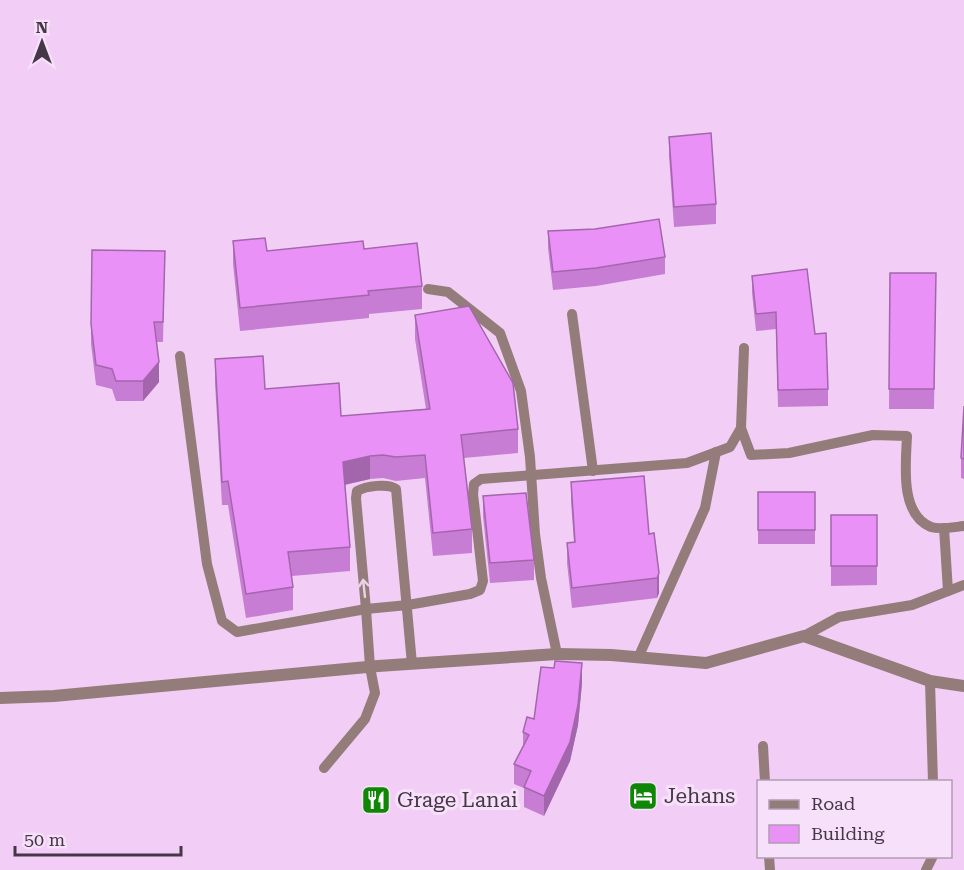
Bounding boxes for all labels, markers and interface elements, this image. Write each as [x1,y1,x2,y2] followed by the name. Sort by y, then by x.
[12,12,72,72] north arrow
[36,18,48,37] text: N
[358,578,369,598] one-way arrow
[627,780,659,812] hotel icon: Jehans
[757,780,952,858] legend
[360,784,392,816] restaurant icon: Grage Lanai
[664,784,735,808] place label: Jehans
[397,788,518,812] place label: Grage Lanai
[811,793,856,814] text: Road
[15,819,182,857] scale bar
[811,823,885,844] text: Building
[24,829,65,850] text: 50 m

